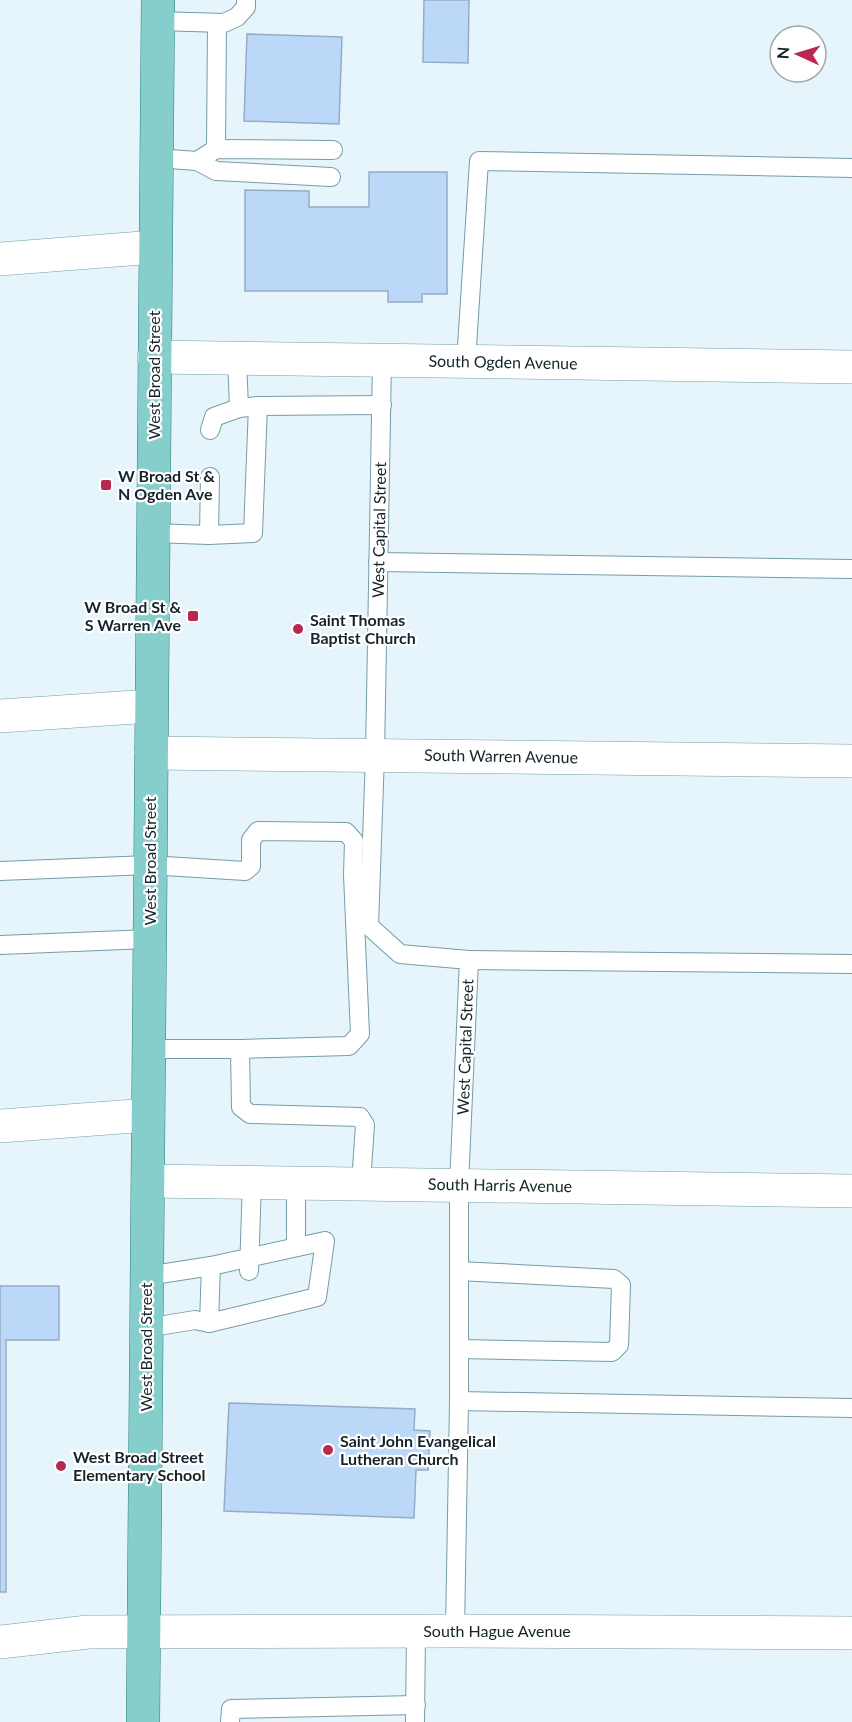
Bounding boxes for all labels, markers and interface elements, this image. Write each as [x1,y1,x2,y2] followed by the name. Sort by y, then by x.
[768,24,828,84] north arrow
[773,46,792,60] text: N
[144,310,163,439] street label: West Broad Street
[428,351,578,372] street label: South Ogden Avenue
[368,462,389,598] street label: West Capital Street
[118,466,215,503] place label: W Broad St & N Ogden Ave
[99,478,113,492] marker: W Broad St & N Ogden Ave
[84,597,181,634] place label: W Broad St & S Warren Ave
[186,609,200,623] marker: W Broad St & S Warren Ave
[310,610,416,647] place label: Saint Thomas Baptist Church
[291,622,305,636] marker: Saint Thomas Baptist Church
[424,745,578,766] street label: South Warren Avenue
[140,796,159,925] street label: West Broad Street
[453,978,476,1115] street label: West Capital Street
[428,1174,572,1195] street label: South Harris Avenue
[136,1282,155,1411] street label: West Broad Street
[340,1431,496,1468] place label: Saint John Evangelical Lutheran Church
[321,1443,335,1457] marker: Saint John Evangelical Lutheran Church
[73,1447,205,1484] place label: West Broad Street Elementary School
[54,1459,68,1473] marker: West Broad Street Elementary School
[423,1621,571,1640] street label: South Hague Avenue

